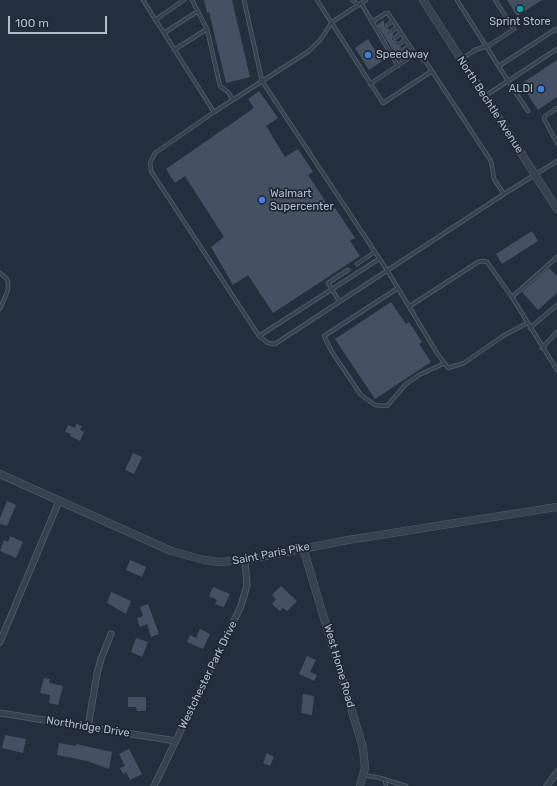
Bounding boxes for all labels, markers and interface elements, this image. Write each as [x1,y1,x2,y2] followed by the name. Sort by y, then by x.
[515,4,525,14] marker: Sprint Store
[10,8,109,34] scale bar
[489,15,551,29] place label: Sprint Store
[15,16,49,30] text: 100 m
[376,48,429,62] place label: Speedway
[363,50,373,60] marker: Speedway
[454,54,526,156] street label: North Bechtle Avenue
[509,82,533,96] place label: ALDI
[536,84,546,94] marker: ALDI
[270,187,334,213] place label: Walmart Supercenter
[257,195,267,205] marker: Walmart Supercenter
[231,540,311,568] street label: Saint Paris Pike
[176,619,240,731] street label: Westchester Park Drive
[321,623,357,709] street label: West Home Road
[45,714,131,740] street label: Northridge Drive

